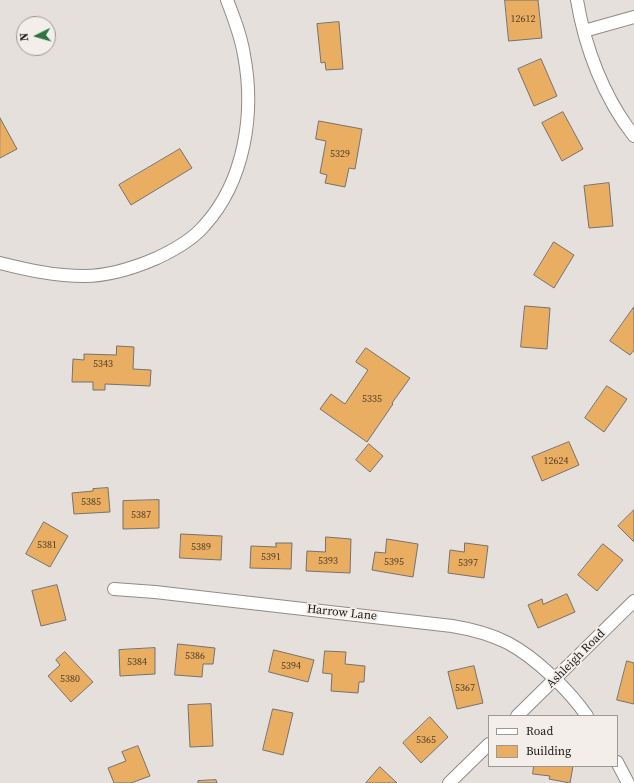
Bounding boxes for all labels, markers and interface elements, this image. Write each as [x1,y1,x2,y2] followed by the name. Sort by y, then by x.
[511,13,535,25] house number: 12612
[16,16,56,56] north arrow
[17,32,32,42] text: N
[330,148,350,160] house number: 5329
[93,358,113,370] house number: 5343
[362,393,382,405] house number: 5335
[544,455,568,467] house number: 12624
[81,496,101,508] house number: 5385
[131,509,151,521] house number: 5387
[37,539,57,551] house number: 5381
[191,541,211,553] house number: 5389
[261,551,281,563] house number: 5391
[318,555,338,567] house number: 5393
[384,556,404,568] house number: 5395
[458,557,478,569] house number: 5397
[306,602,378,624] street label: Harrow Lane
[544,627,608,691] street label: Ashleigh Road
[185,650,205,662] house number: 5386
[127,656,147,668] house number: 5384
[281,660,301,672] house number: 5394
[60,673,80,685] house number: 5380
[455,682,475,694] house number: 5367
[488,715,618,767] legend
[526,723,553,739] text: Road
[416,734,436,746] house number: 5365
[526,743,571,759] text: Building

